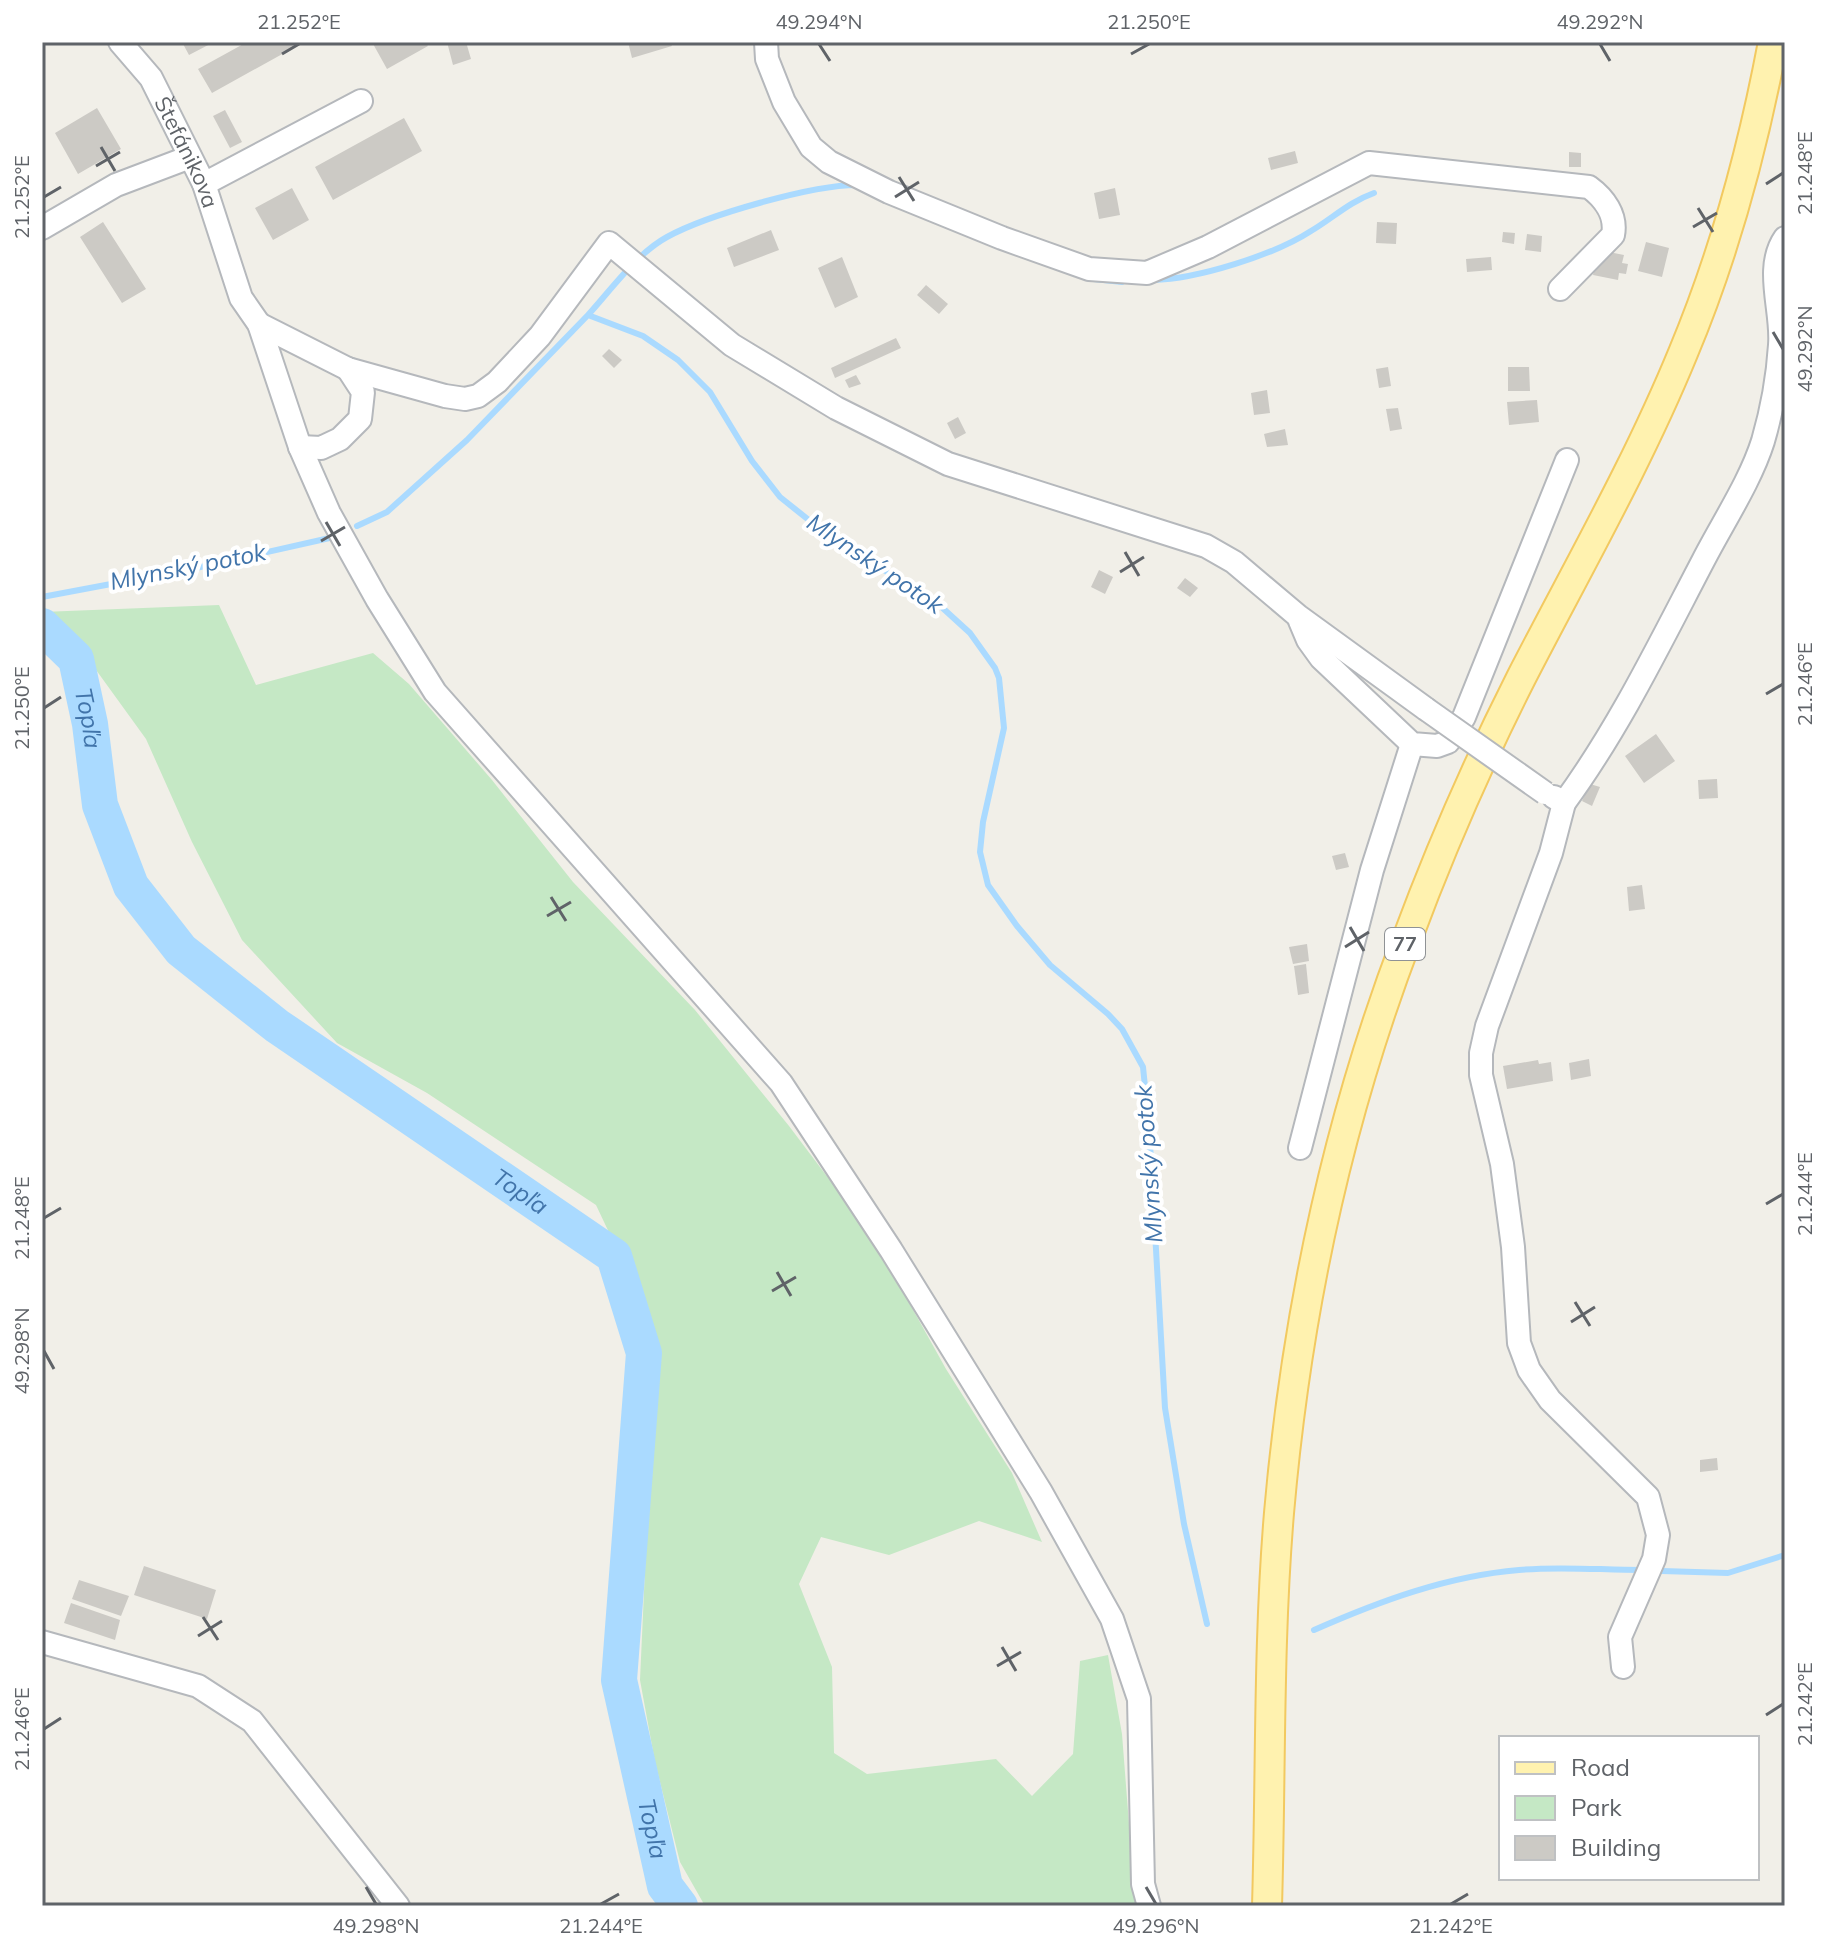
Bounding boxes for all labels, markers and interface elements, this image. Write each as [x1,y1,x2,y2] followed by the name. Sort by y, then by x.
[257,9,341,34] text: 21.252°E
[776,9,862,34] text: 49.294°N
[1107,9,1191,34] text: 21.250°E
[1557,9,1643,34] text: 49.292°N
[148,92,225,211] street label: Štefánikova
[1792,131,1817,215] text: 21.248°E
[9,155,34,239] text: 21.252°E
[1792,306,1817,392] text: 49.292°N
[802,506,950,620] water label: Mlynský potok
[107,536,269,596] water label: Mlynský potok
[1792,642,1817,726] text: 21.246°E
[9,666,34,750] text: 21.250°E
[69,685,109,750] water label: Topľa
[1385,928,1425,960] road number: 77
[1127,1083,1168,1244] water label: Mlynský potok
[1792,1152,1817,1236] text: 21.244°E
[487,1161,554,1221] water label: Topľa
[9,1176,34,1260] text: 21.248°E
[9,1308,34,1394] text: 49.298°N
[1792,1662,1817,1746] text: 21.242°E
[9,1687,34,1771] text: 21.246°E
[1499,1736,1759,1880] legend
[1571,1752,1630,1782] text: Road
[1571,1792,1622,1822] text: Park
[632,1796,675,1862] water label: Topľa
[1571,1832,1661,1862] text: Building
[333,1913,419,1938] text: 49.298°N
[559,1913,643,1938] text: 21.244°E
[1113,1913,1199,1938] text: 49.296°N
[1409,1913,1493,1938] text: 21.242°E

